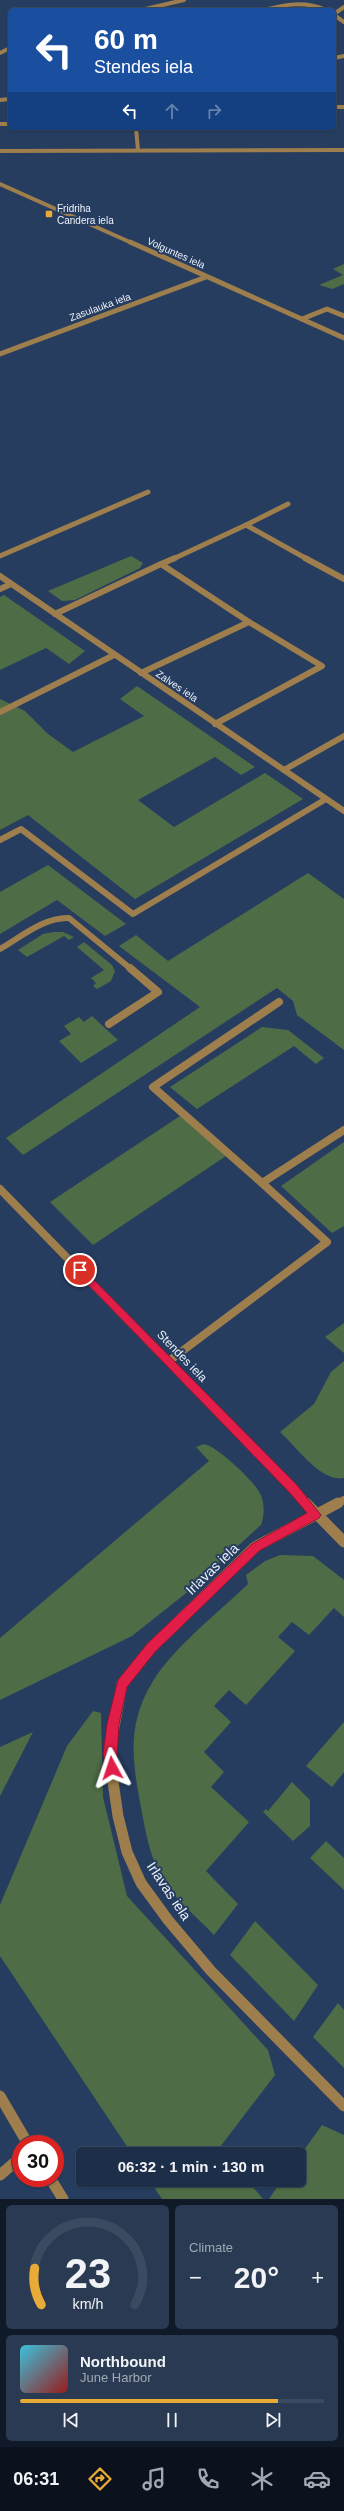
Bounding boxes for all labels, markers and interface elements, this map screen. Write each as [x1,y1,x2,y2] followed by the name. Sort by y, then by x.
[28,24,80,76] icon: left
[94,24,158,55] text: 60 m
[94,57,193,77] text: Stendes iela
[119,100,141,122] icon: left
[161,100,183,122] icon: ahead
[203,100,225,122] icon: right
[57,203,114,226] place label: Fridriha Candera iela
[44,209,54,219] marker: Fridriha Candera iela
[145,235,207,271] street label: Volguntes iela
[68,291,133,323] street label: Zasulauka iela
[154,668,200,704] street label: Zalves iela
[63,1253,97,1287] pin
[69,1259,91,1281] icon: arrive
[154,1327,210,1385] street label: Stendes iela
[182,1540,242,1598] street label: Irlavas iela
[91,1747,133,1789] position arrow
[144,1859,194,1923] street label: Irlavas iela
[12,2135,64,2187] speed limit sign: 30
[118,2158,264,2175] text: 06:32 · 1 min · 130 m
[189,2240,233,2255] text: Climate
[64,2250,111,2297] text: 23
[234,2261,279,2294] text: 20°
[189,2265,202,2290] text: −
[311,2265,324,2290] text: +
[72,2296,103,2312] text: km/h
[80,2353,166,2370] text: Northbound
[80,2370,152,2385] text: June Harbor
[60,2409,82,2431] icon: previous
[161,2409,183,2431] icon: pause
[262,2409,284,2431] icon: next
[86,2465,114,2493] icon: directions
[140,2465,168,2493] icon: music
[194,2465,222,2493] icon: phone
[248,2465,276,2493] icon: climate
[303,2465,331,2493] icon: car
[13,2469,59,2489] text: 06:31

